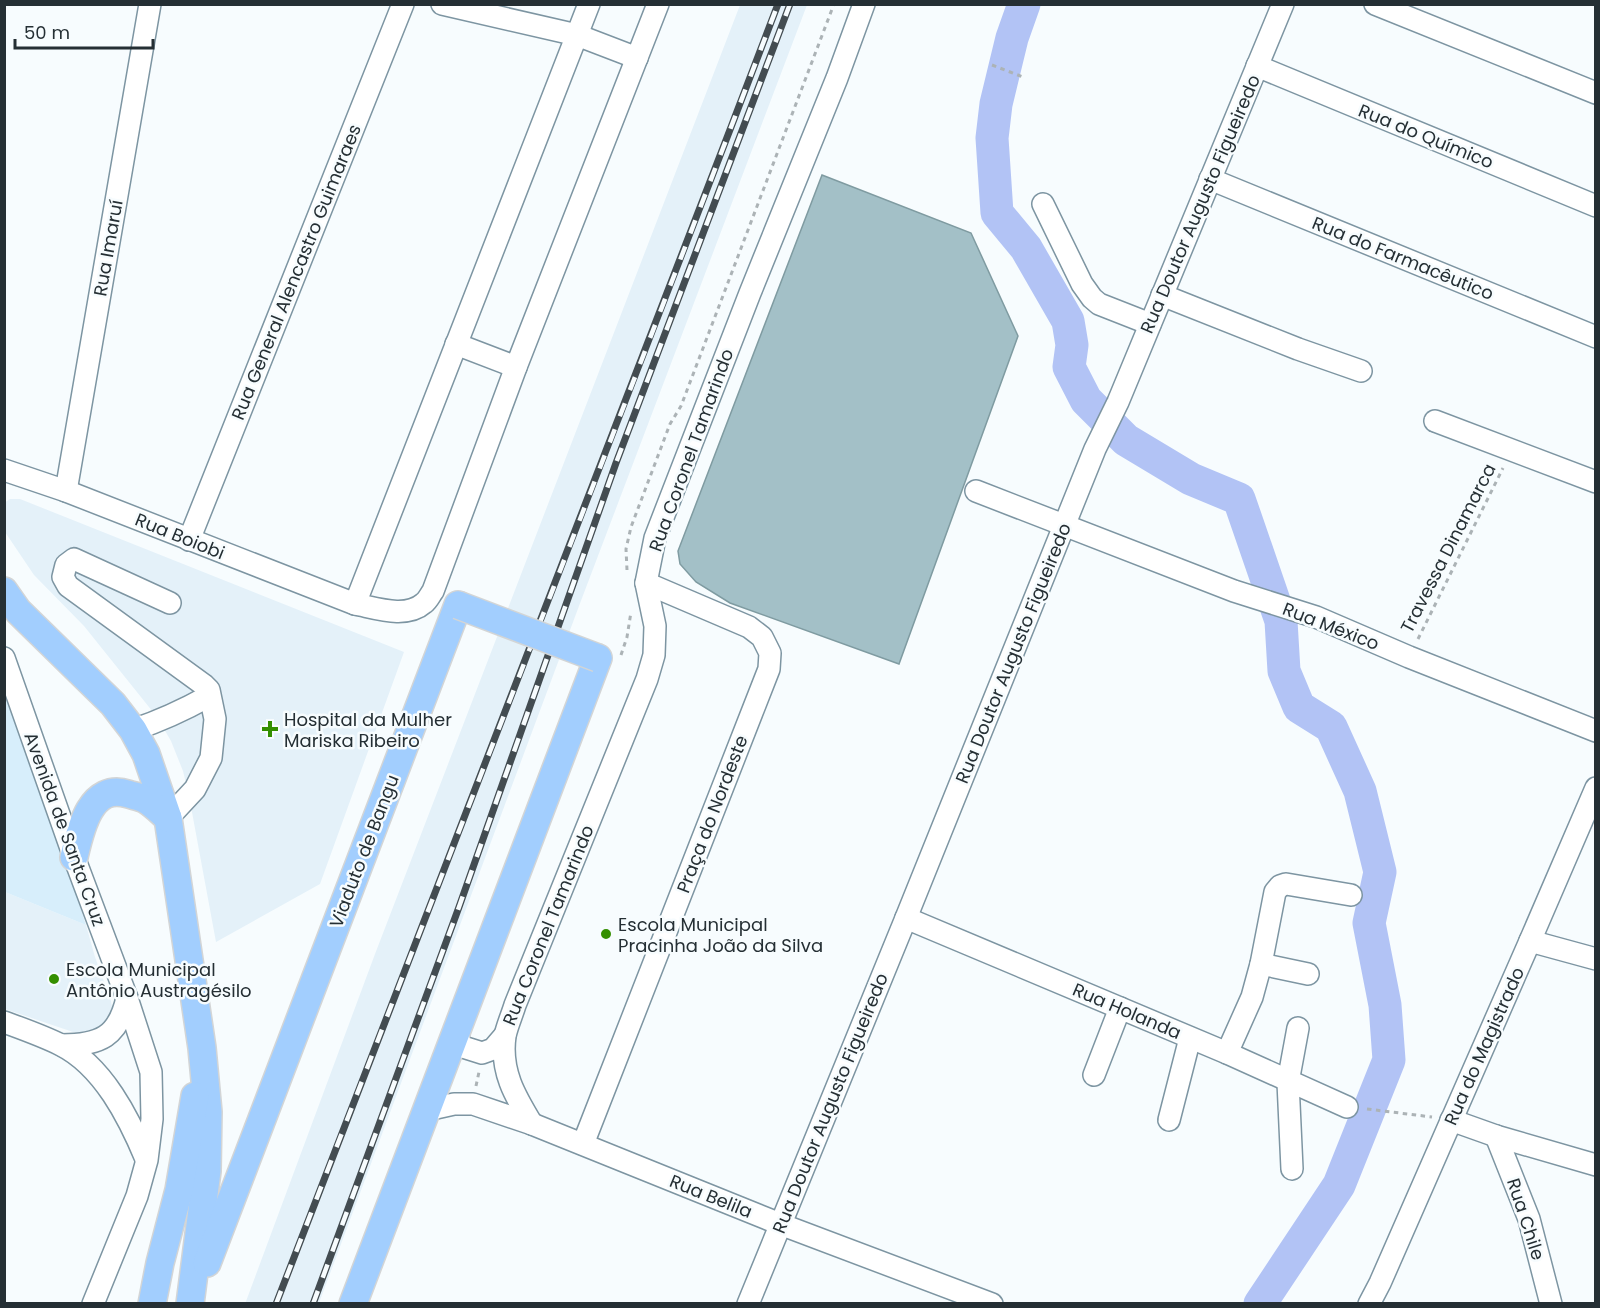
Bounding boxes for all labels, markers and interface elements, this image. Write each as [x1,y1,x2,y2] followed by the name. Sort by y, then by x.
[15,12,153,50] scale bar
[24,20,70,45] text: 50 m
[1134,71,1266,337] street label: Rua Doutor Augusto Figueiredo
[1355,98,1497,174] street label: Rua do Químico
[225,120,367,424] street label: Rua General Alencastro Guimaraes
[87,198,129,298] street label: Rua Imaruí
[1309,210,1497,306] street label: Rua do Farmacêutico
[643,345,739,555] street label: Rua Coronel Tamarindo
[1394,459,1502,637] street label: Travessa Dinamarca
[131,507,229,565] street label: Rua Boiobi
[949,519,1077,787] street label: Rua Doutor Augusto Figueiredo
[1279,596,1383,656] street label: Rua México
[284,707,452,753] place label: Hospital da Mulher Mariska Ribeiro
[261,720,279,738] marker: Hospital da Mulher Mariska Ribeiro
[18,729,112,929] street label: Avenida de Santa Cruz
[670,732,754,896] street label: Praça do Nordeste
[323,771,405,931] street label: Viaduto de Bangu
[496,821,600,1029] street label: Rua Coronel Tamarindo
[618,912,823,958] place label: Escola Municipal Pracinha João da Silva
[599,927,613,941] marker: Escola Municipal Pracinha João da Silva
[66,957,252,1003] place label: Escola Municipal Antônio Austragésilo
[1438,963,1530,1129] street label: Rua do Magistrado
[766,969,894,1237] street label: Rua Doutor Augusto Figueiredo
[47,972,61,986] marker: Escola Municipal Antônio Austragésilo
[1069,977,1185,1045] street label: Rua Holanda
[666,1168,756,1224] street label: Rua Belila
[1501,1175,1551,1263] street label: Rua Chile

